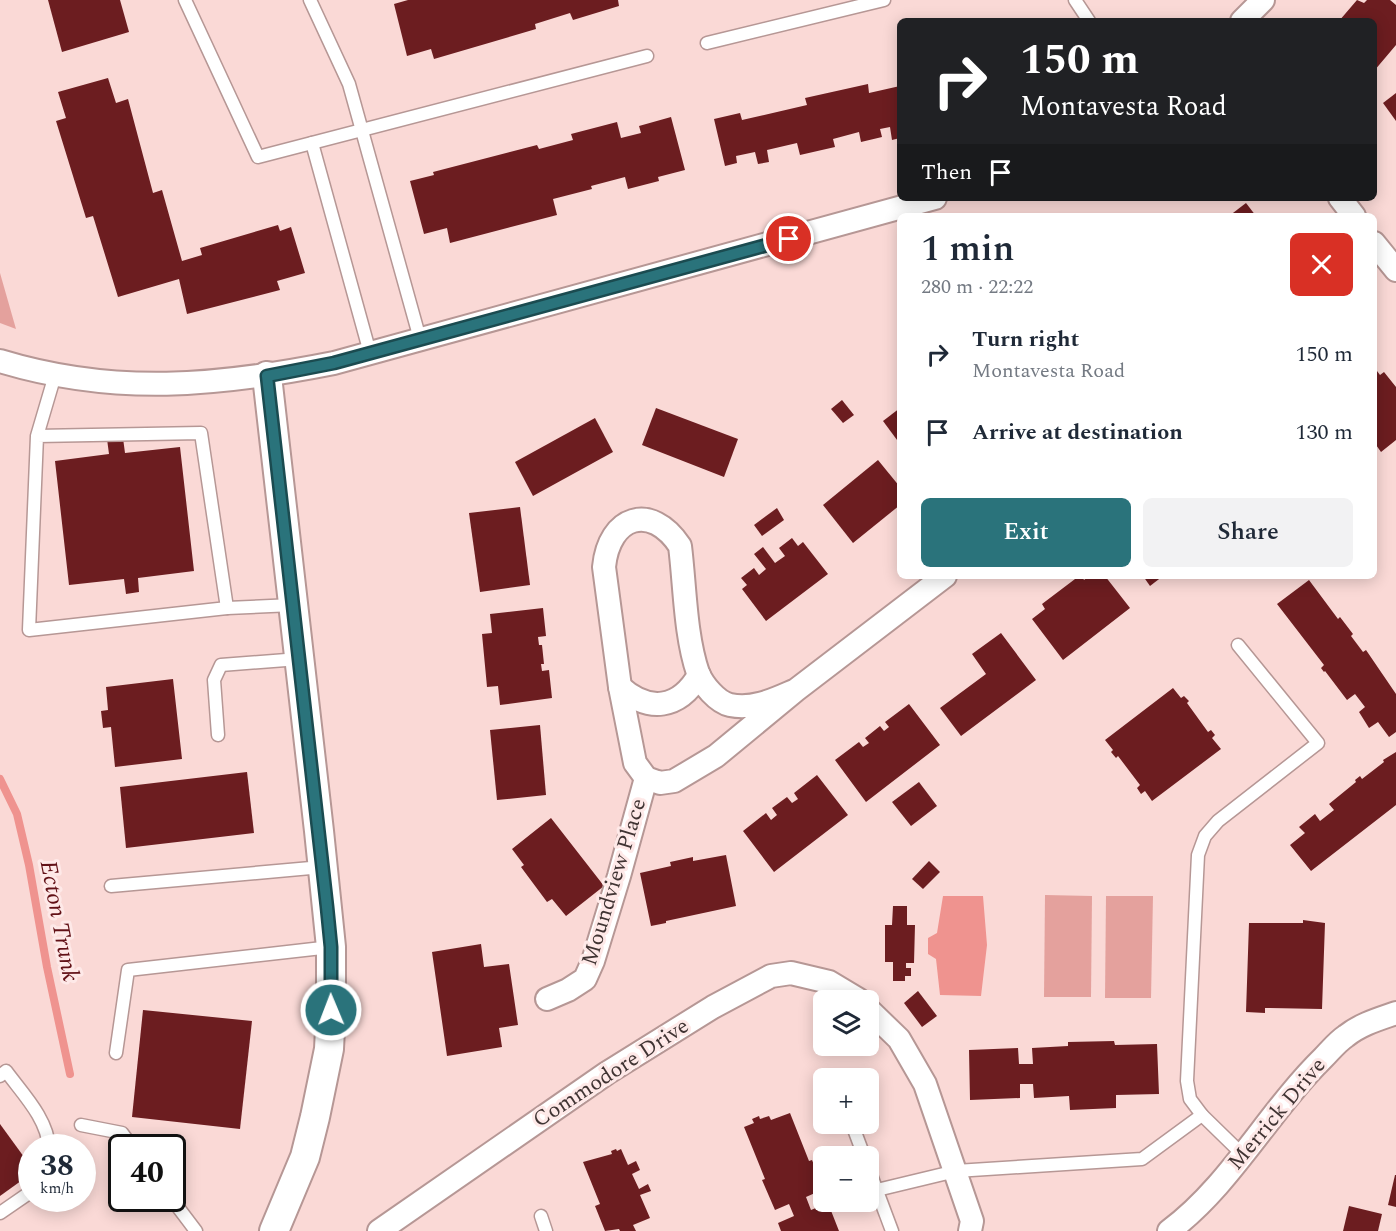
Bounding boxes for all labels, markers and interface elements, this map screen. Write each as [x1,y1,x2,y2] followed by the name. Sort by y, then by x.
[1020,29,1139,92] text: 150 m
[921,42,999,120] icon: right
[1020,86,1227,128] text: Montavesta Road
[921,156,972,189] text: Then
[984,156,1017,189] icon: arrive
[763,213,814,264] pin
[772,222,805,255] icon: arrive
[921,222,1014,277] text: 1 min
[1290,233,1353,296] button: close
[921,272,1033,302] text: 280 m · 22:22
[972,323,1079,356] text: Turn right
[921,338,954,371] icon: right
[1296,338,1353,371] text: 150 m
[972,356,1125,386] text: Montavesta Road
[921,416,954,449] icon: arrive
[972,416,1183,449] text: Arrive at destination
[1296,416,1353,449] text: 130 m
[921,498,1131,567] button: Exit
[1143,498,1353,567] button: Share
[573,794,655,970] street label: Moundview Place
[30,857,88,985] water label: Ecton Trunk
[299,978,363,1042] position arrow
[813,990,879,1212] map controls
[813,990,879,1056] button: layers
[526,1010,696,1136] street label: Commodore Drive
[1220,1050,1334,1178] street label: Merrick Drive
[813,1068,879,1134] button: +
[108,1134,186,1212] speed limit sign: 40
[40,1143,74,1189] text: 38
[813,1146,879,1212] button: −
[40,1177,74,1200] text: km/h

